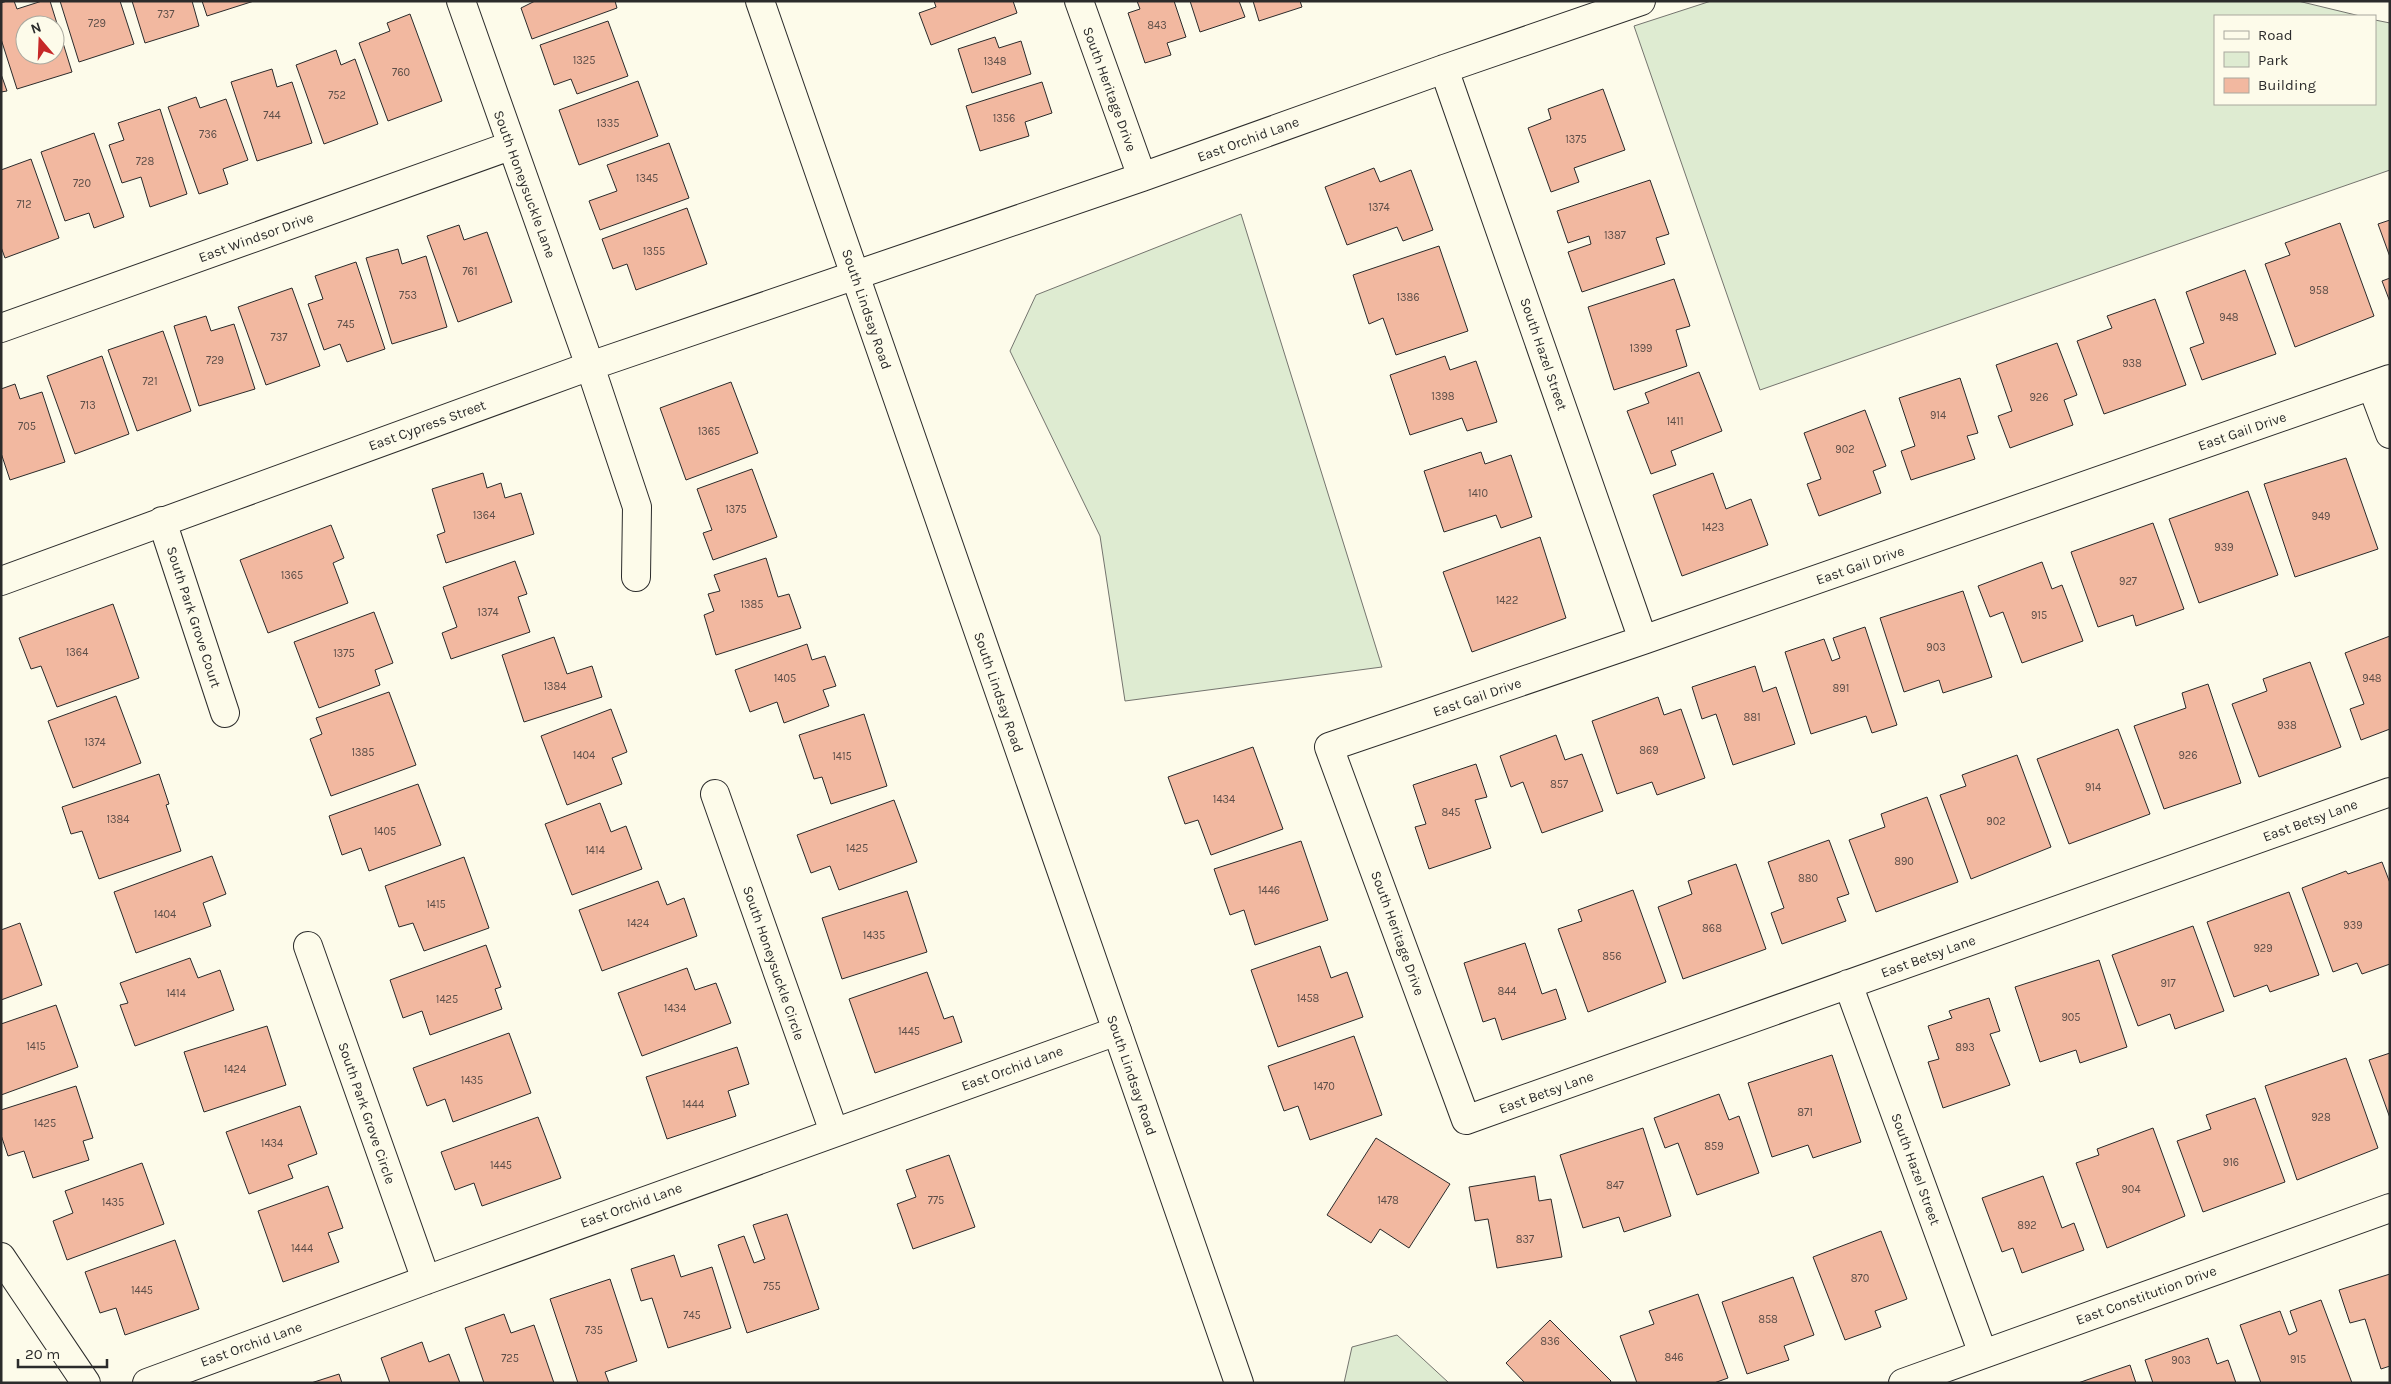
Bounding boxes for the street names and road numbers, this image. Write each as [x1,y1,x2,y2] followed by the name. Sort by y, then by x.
[1079,24,1140,154] street label: South Heritage Drive
[490,108,559,260] street label: South Honeysuckle Lane
[1195,113,1301,166] street label: East Orchid Lane
[196,209,316,266] street label: East Windsor Drive
[838,247,895,372] street label: South Lindsay Road
[1516,296,1571,413] street label: South Hazel Street
[366,396,488,455] street label: East Cypress Street
[2196,408,2289,455] street label: East Gail Drive
[1814,542,1907,589] street label: East Gail Drive
[163,544,224,690] street label: South Park Grove Court
[970,630,1027,755] street label: South Lindsay Road
[1431,674,1524,721] street label: East Gail Drive
[2261,795,2360,845] street label: East Betsy Lane
[1367,868,1428,998] street label: South Heritage Drive
[739,884,808,1043] street label: South Honeysuckle Circle
[1879,931,1978,981] street label: East Betsy Lane
[1103,1013,1160,1138] street label: South Lindsay Road
[334,1040,399,1186] street label: South Park Grove Circle
[959,1042,1065,1095] street label: East Orchid Lane
[1497,1067,1596,1117] street label: East Betsy Lane
[1887,1111,1944,1228] street label: South Hazel Street
[578,1179,684,1232] street label: East Orchid Lane
[2074,1262,2219,1329] street label: East Constitution Drive
[198,1318,304,1371] street label: East Orchid Lane

